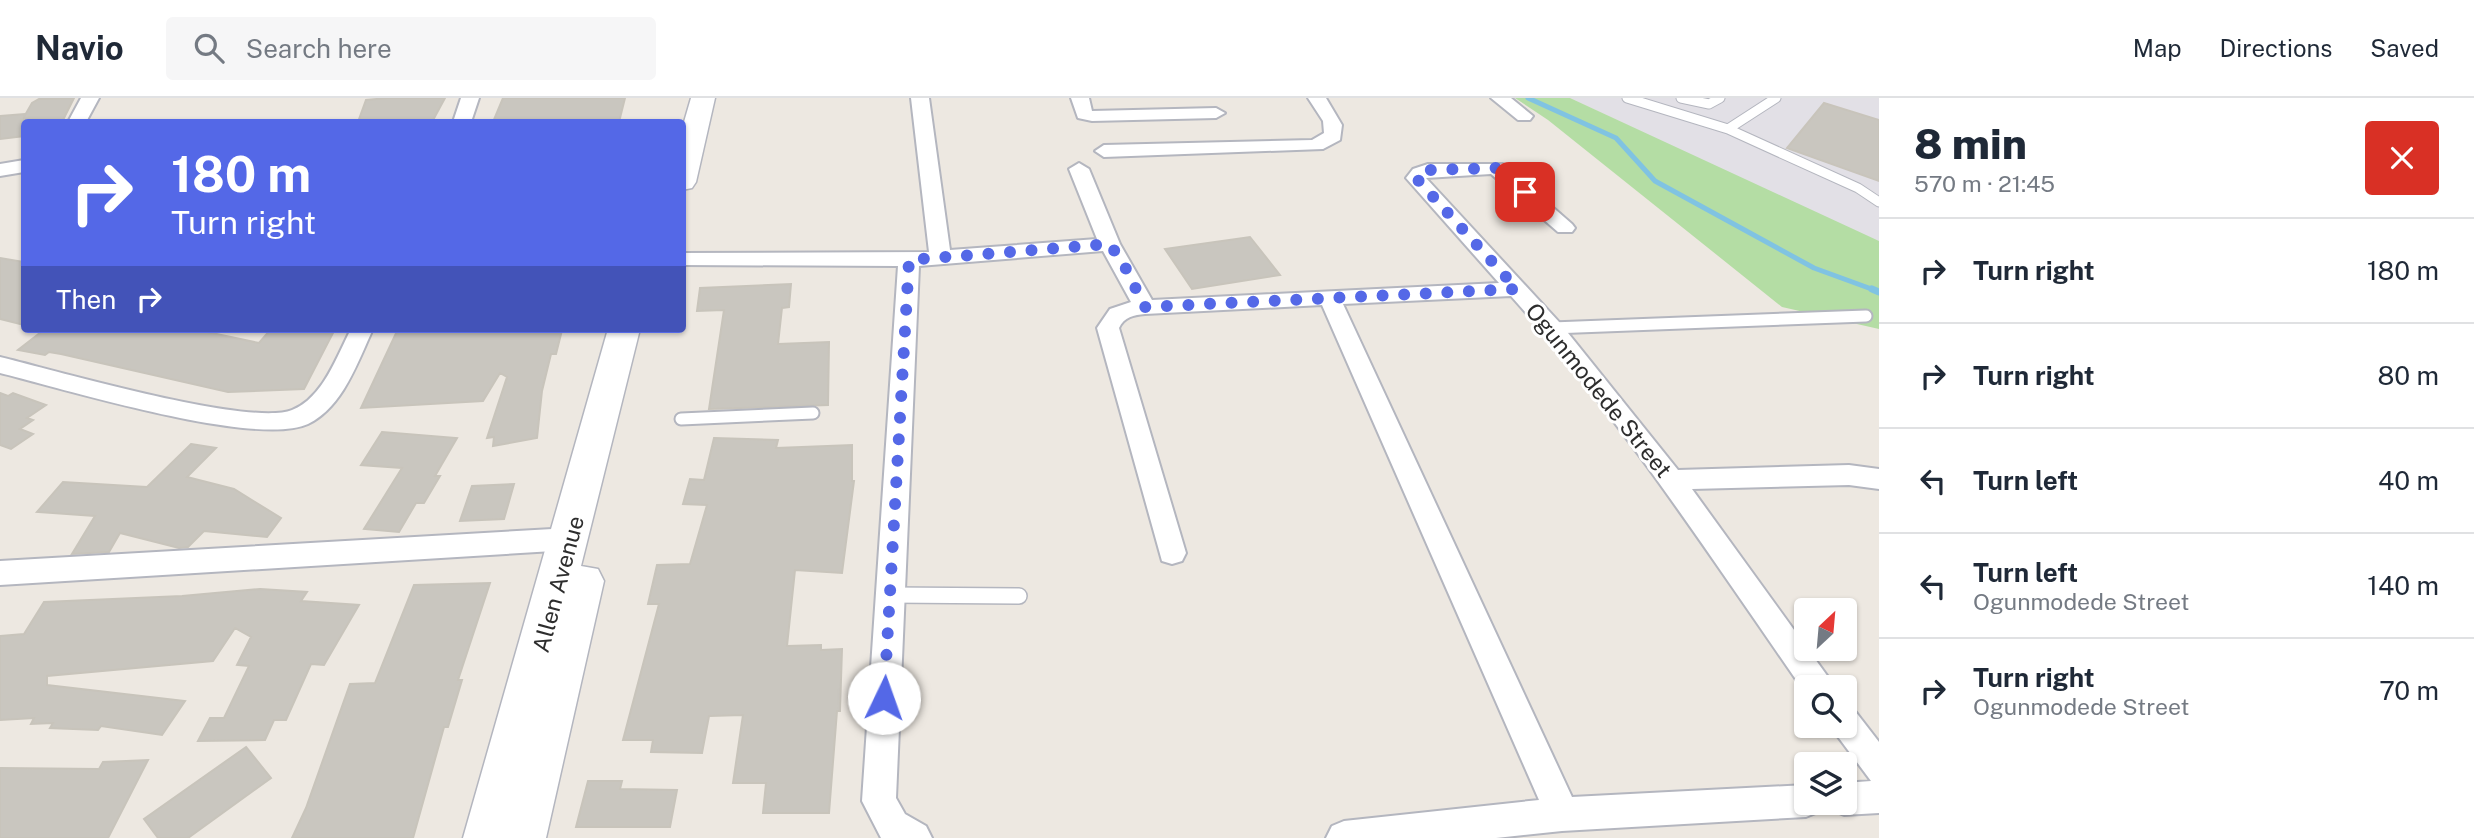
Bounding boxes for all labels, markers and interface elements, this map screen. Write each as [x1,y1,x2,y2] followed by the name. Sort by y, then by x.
[166,17,656,80] search box
[35,29,124,67] text: Navio
[190,29,228,67] icon: search
[246,33,392,64] text: Search here
[2133,34,2182,62] text: Map
[2220,34,2332,62] text: Directions
[2370,34,2439,62] text: Saved
[1914,119,2027,168] text: 8 min
[2365,121,2439,195] button: close
[171,145,311,203] text: 180 m
[56,147,147,238] icon: right
[1495,162,1555,222] pin
[1914,170,2055,197] text: 570 m · 21:45
[1506,173,1544,211] icon: arrive
[171,204,316,241] text: Turn right
[1914,252,1952,290] icon: right
[1973,255,2095,286] text: Turn right
[2367,255,2439,286] text: 180 m
[130,280,168,318] icon: right
[56,284,116,315] text: Then
[1520,297,1678,483] street label: Ogunmodede Street
[1914,357,1952,395] icon: right
[1973,360,2095,391] text: Turn right
[2378,360,2439,391] text: 80 m
[1914,462,1952,500] icon: left
[1973,465,2078,496] text: Turn left
[2378,465,2439,496] text: 40 m
[527,513,589,655] street label: Allen Avenue
[1973,557,2078,588] text: Turn left
[1914,567,1952,605] icon: left
[2367,570,2439,601] text: 140 m
[1973,588,2190,615] text: Ogunmodede Street
[1794,598,1857,662] north arrow
[1794,598,1857,815] map controls
[847,661,921,735] position arrow
[1973,662,2095,693] text: Turn right
[1914,672,1952,710] icon: right
[1794,675,1857,738] button: search
[2379,675,2439,706] text: 70 m
[1973,693,2190,720] text: Ogunmodede Street
[1794,752,1857,815] button: layers

